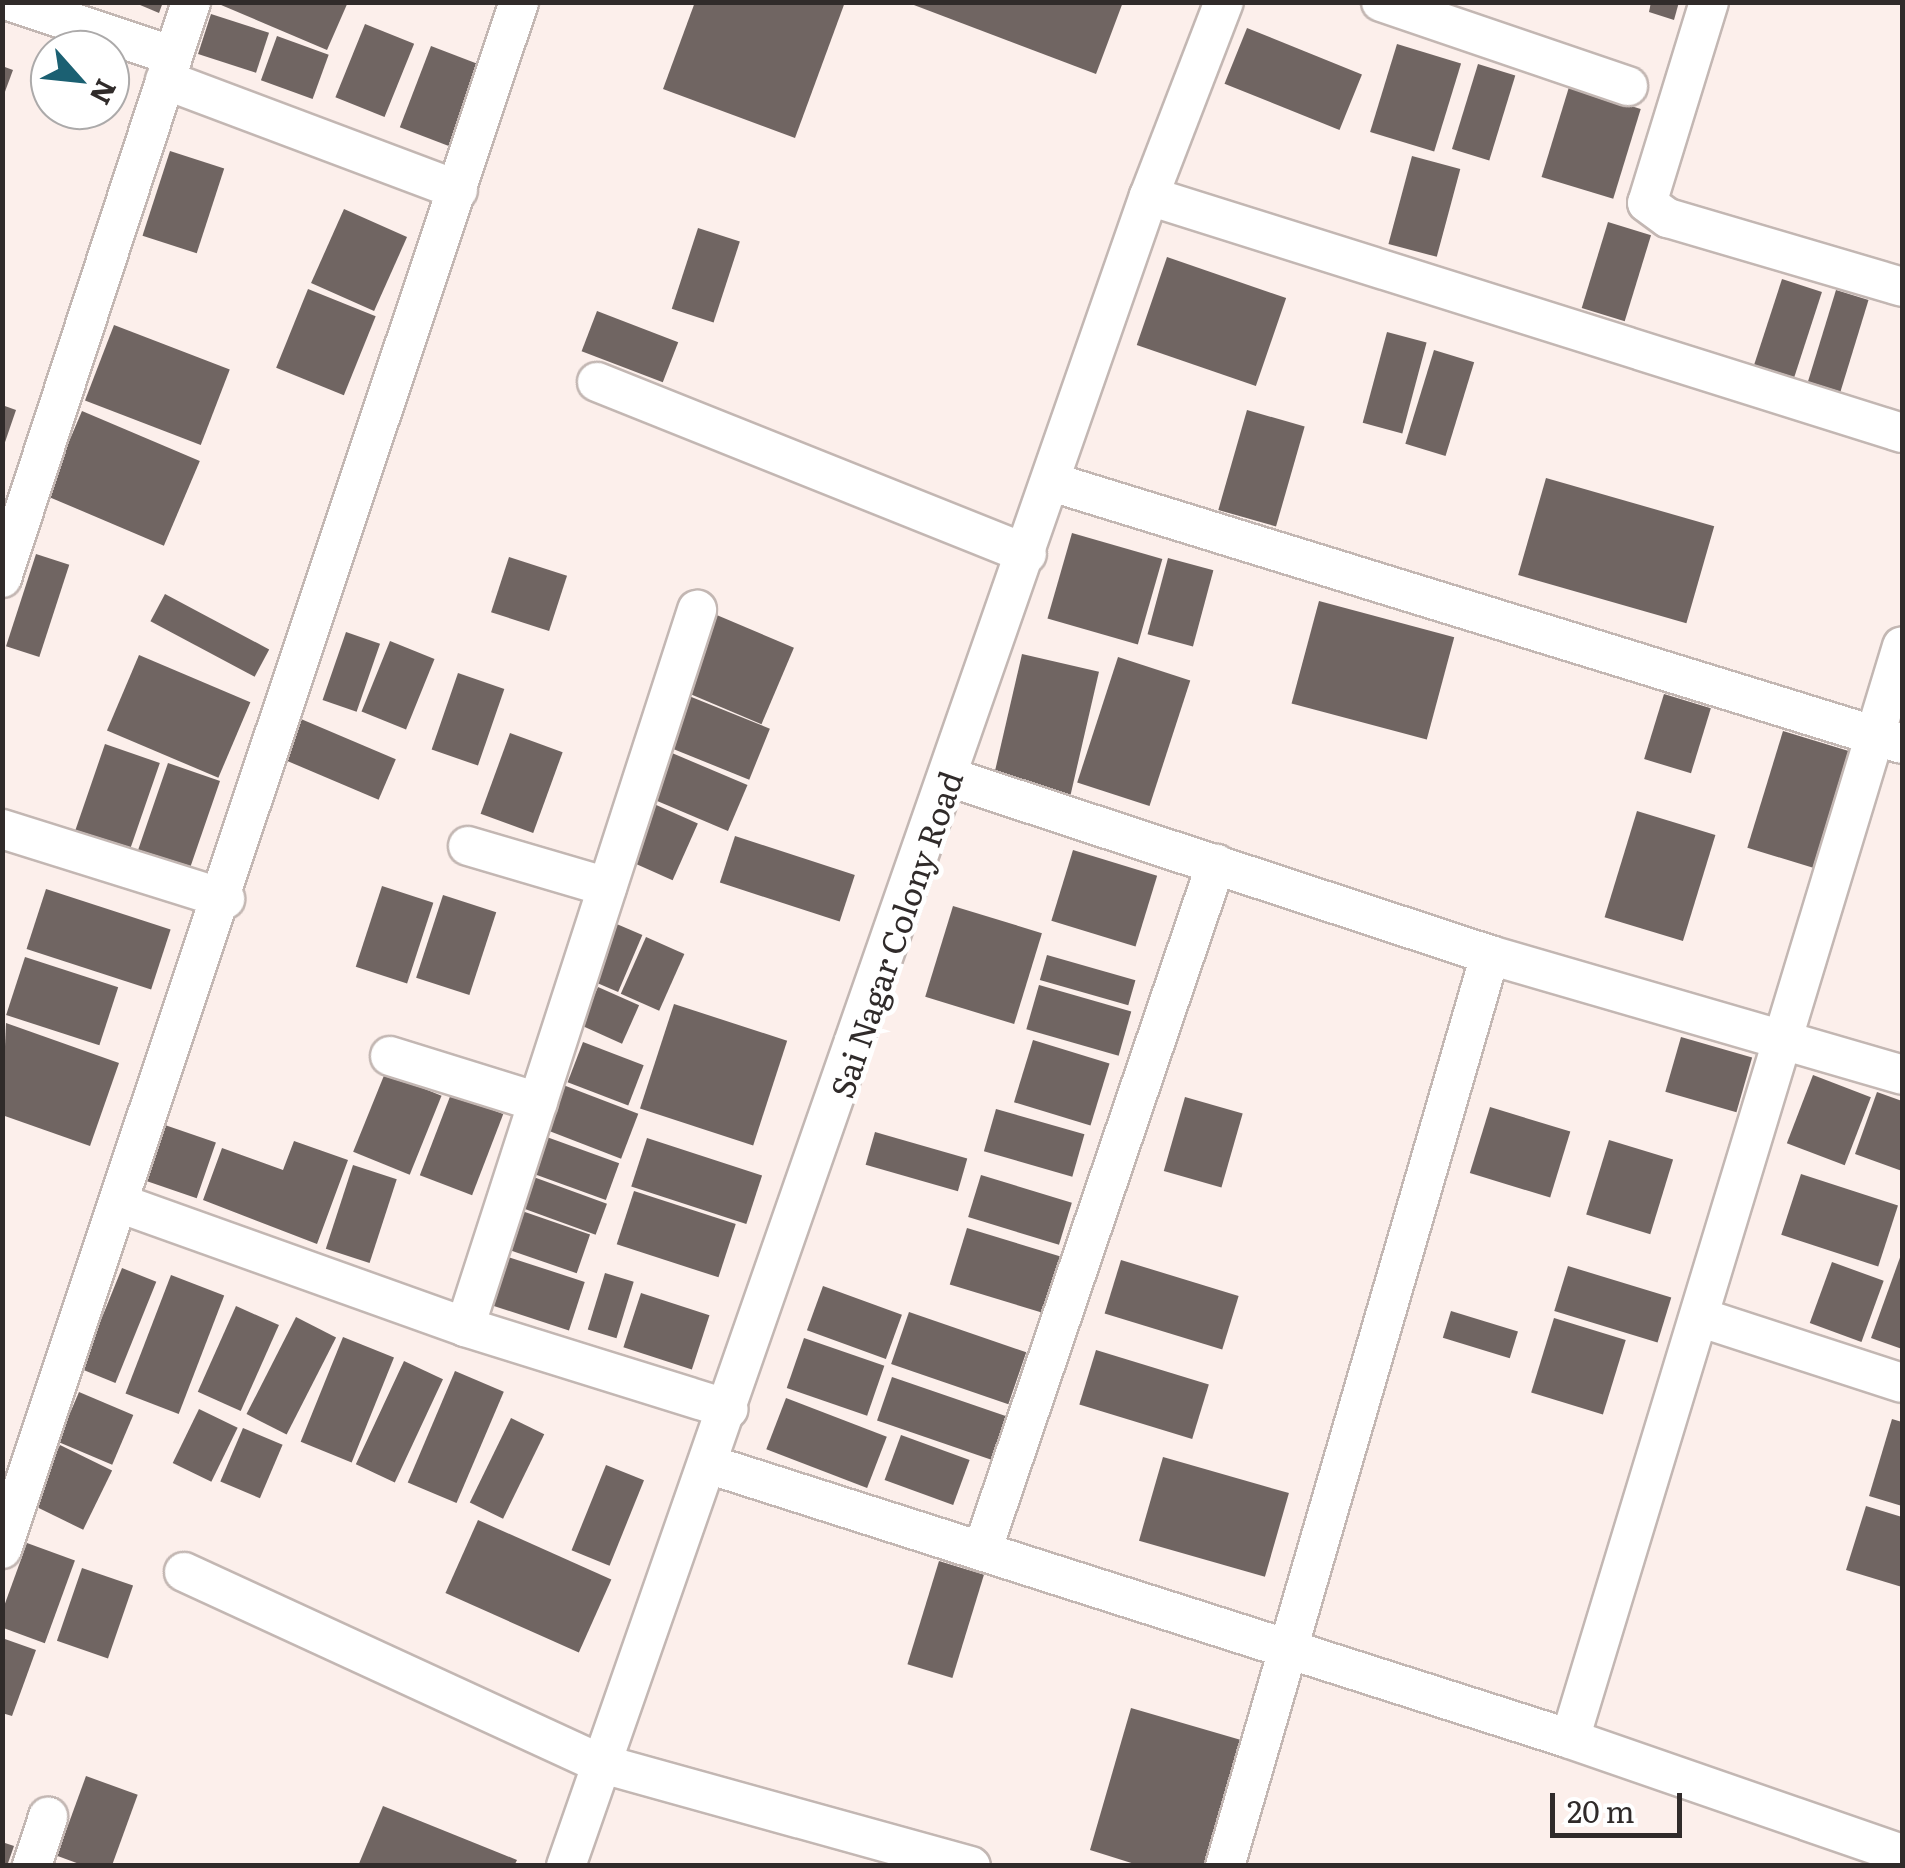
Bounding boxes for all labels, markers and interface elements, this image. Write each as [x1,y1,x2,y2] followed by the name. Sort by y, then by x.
[30,30,130,130] north arrow
[81,73,129,113] text: N
[821,766,969,1102] street label: Sai Nagar Colony Road
[1555,1773,1688,1835] scale bar
[1567,1788,1635,1832] text: 20 m

